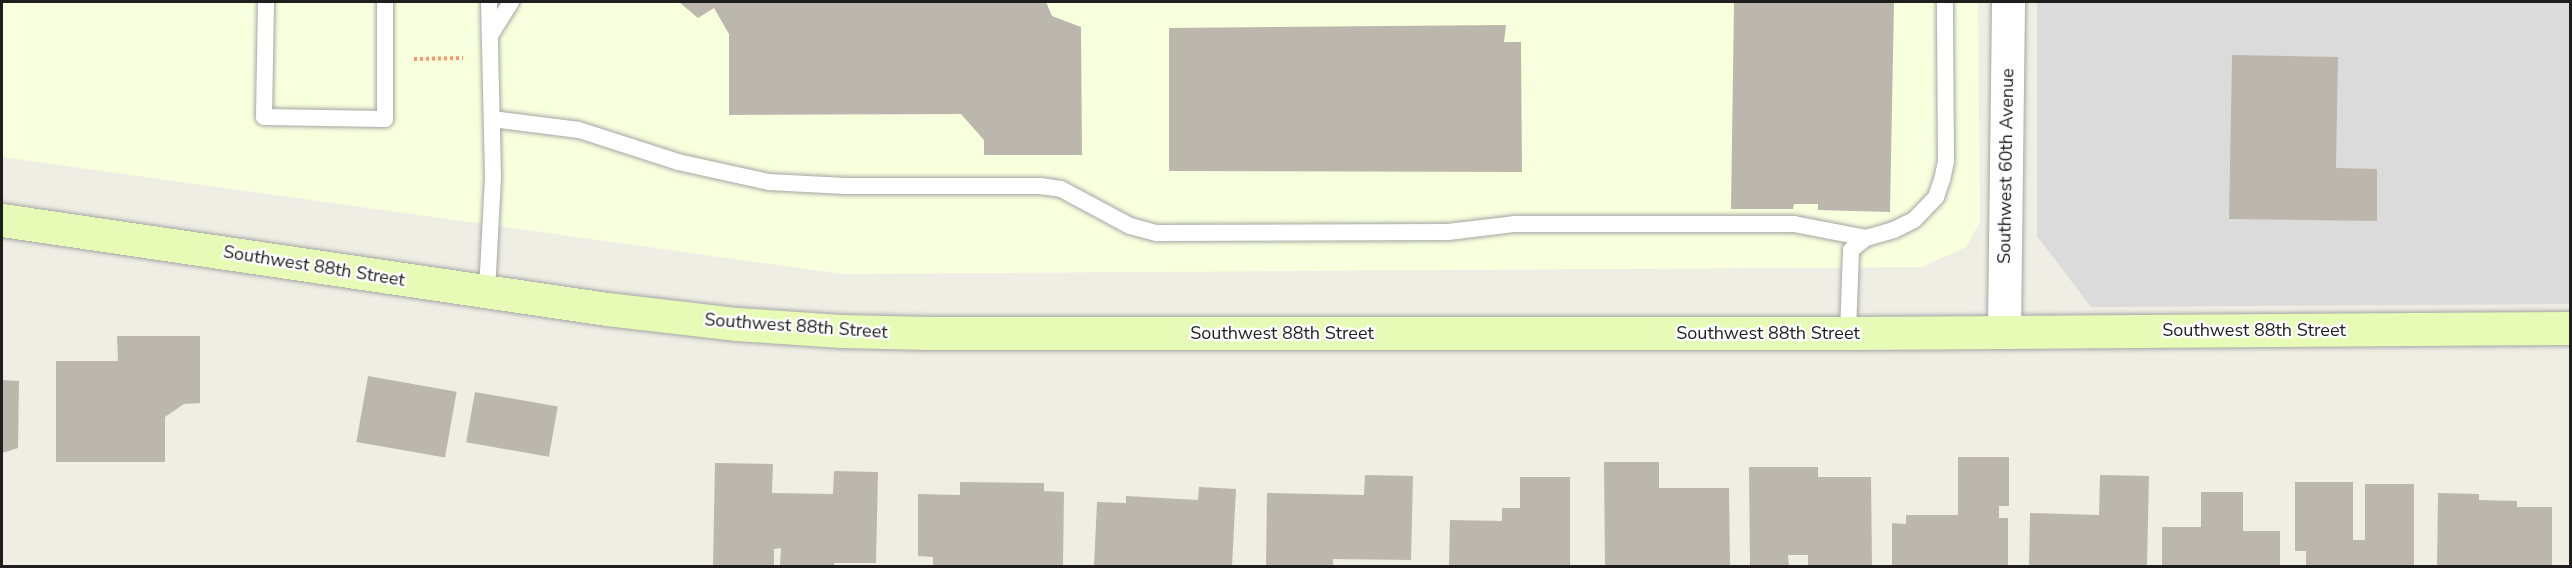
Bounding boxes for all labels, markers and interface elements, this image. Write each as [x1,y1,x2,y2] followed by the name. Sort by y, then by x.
[1993,68,2019,264] street label: Southwest 60th Avenue
[222,241,406,291] street label: Southwest 88th Street
[704,309,888,343] street label: Southwest 88th Street
[2162,319,2346,341] street label: Southwest 88th Street
[1190,322,1374,344] street label: Southwest 88th Street
[1676,322,1860,344] street label: Southwest 88th Street

